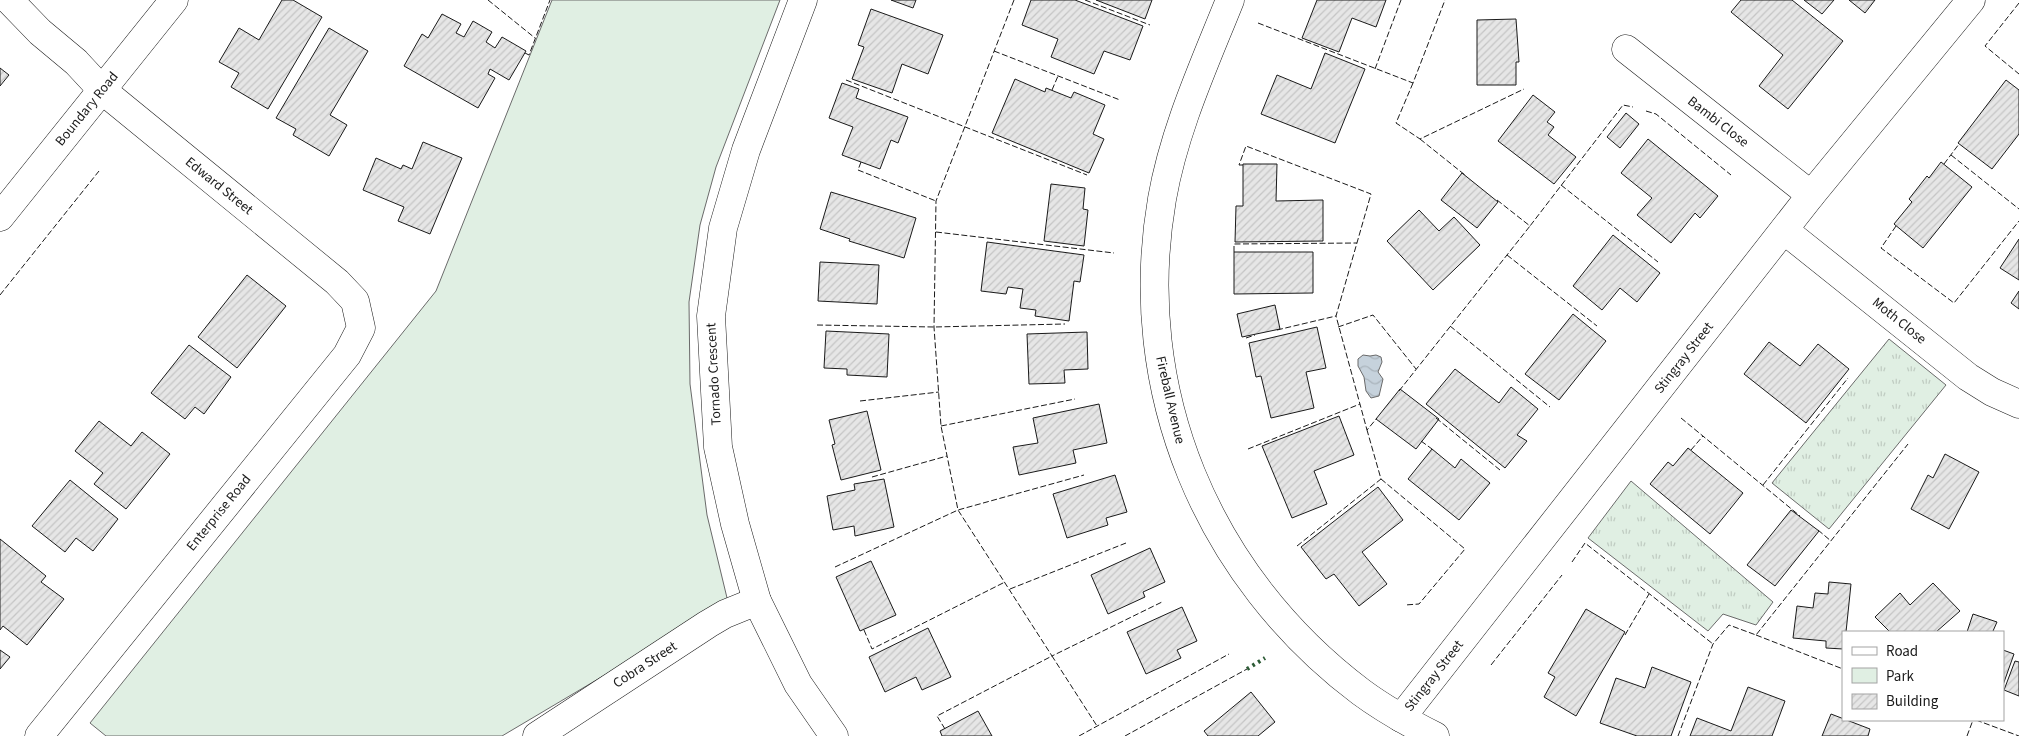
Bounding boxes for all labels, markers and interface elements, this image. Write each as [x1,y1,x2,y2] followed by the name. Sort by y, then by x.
[51,68,123,150] street label: Boundary Road
[1683,92,1753,152] street label: Bambi Close
[181,152,257,220] street label: Edward Street
[1868,293,1930,349] street label: Moth Close
[1650,318,1719,398] street label: Stingray Street
[701,322,727,426] street label: Tornado Crescent
[1150,354,1190,446] street label: Fireball Avenue
[182,471,256,555] street label: Enterprise Road
[1842,631,2004,721] legend
[1400,636,1469,716] street label: Stingray Street
[609,637,681,693] street label: Cobra Street
[1886,641,1918,662] text: Road
[1886,666,1915,687] text: Park
[1886,691,1939,712] text: Building

